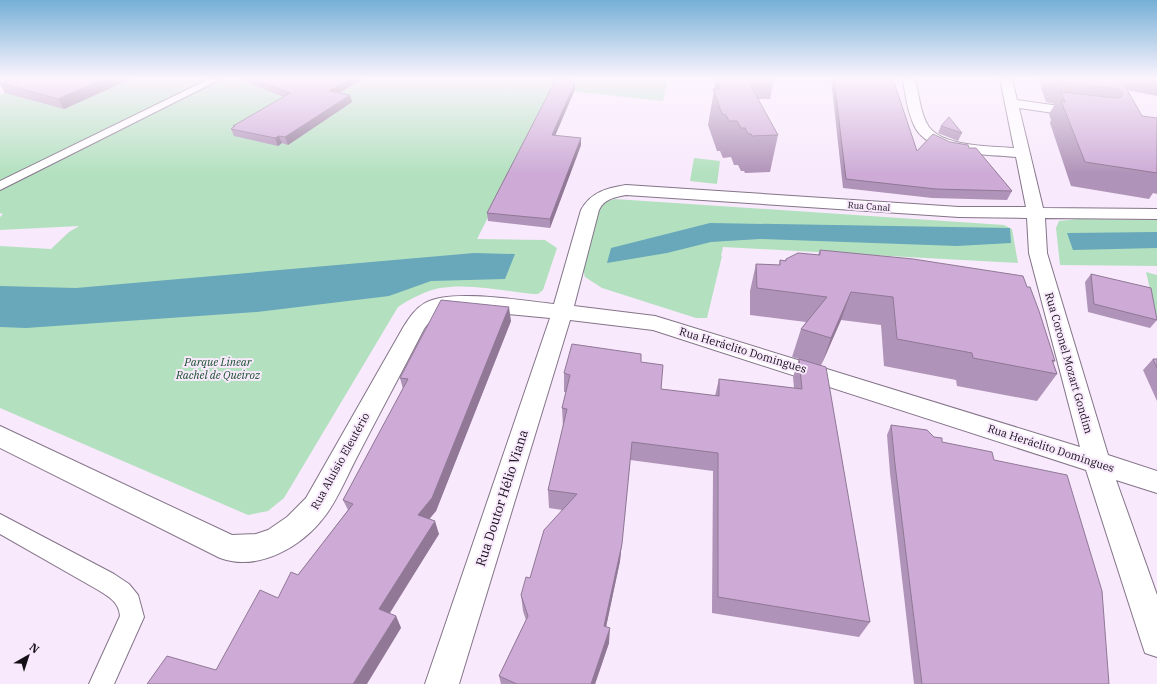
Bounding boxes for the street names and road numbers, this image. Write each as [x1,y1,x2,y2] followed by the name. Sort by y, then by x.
[847,199,891,213] street label: Rua Canal
[1042,291,1096,436] street label: Rua Coronel Mozart Gondim
[678,324,808,376] street label: Rua Heráclito Domingues
[308,410,372,512] street label: Rua Aluísio Eleutério
[986,421,1116,475] street label: Rua Heráclito Domingues
[472,428,532,568] street label: Rua Doutor Hélio Viana

